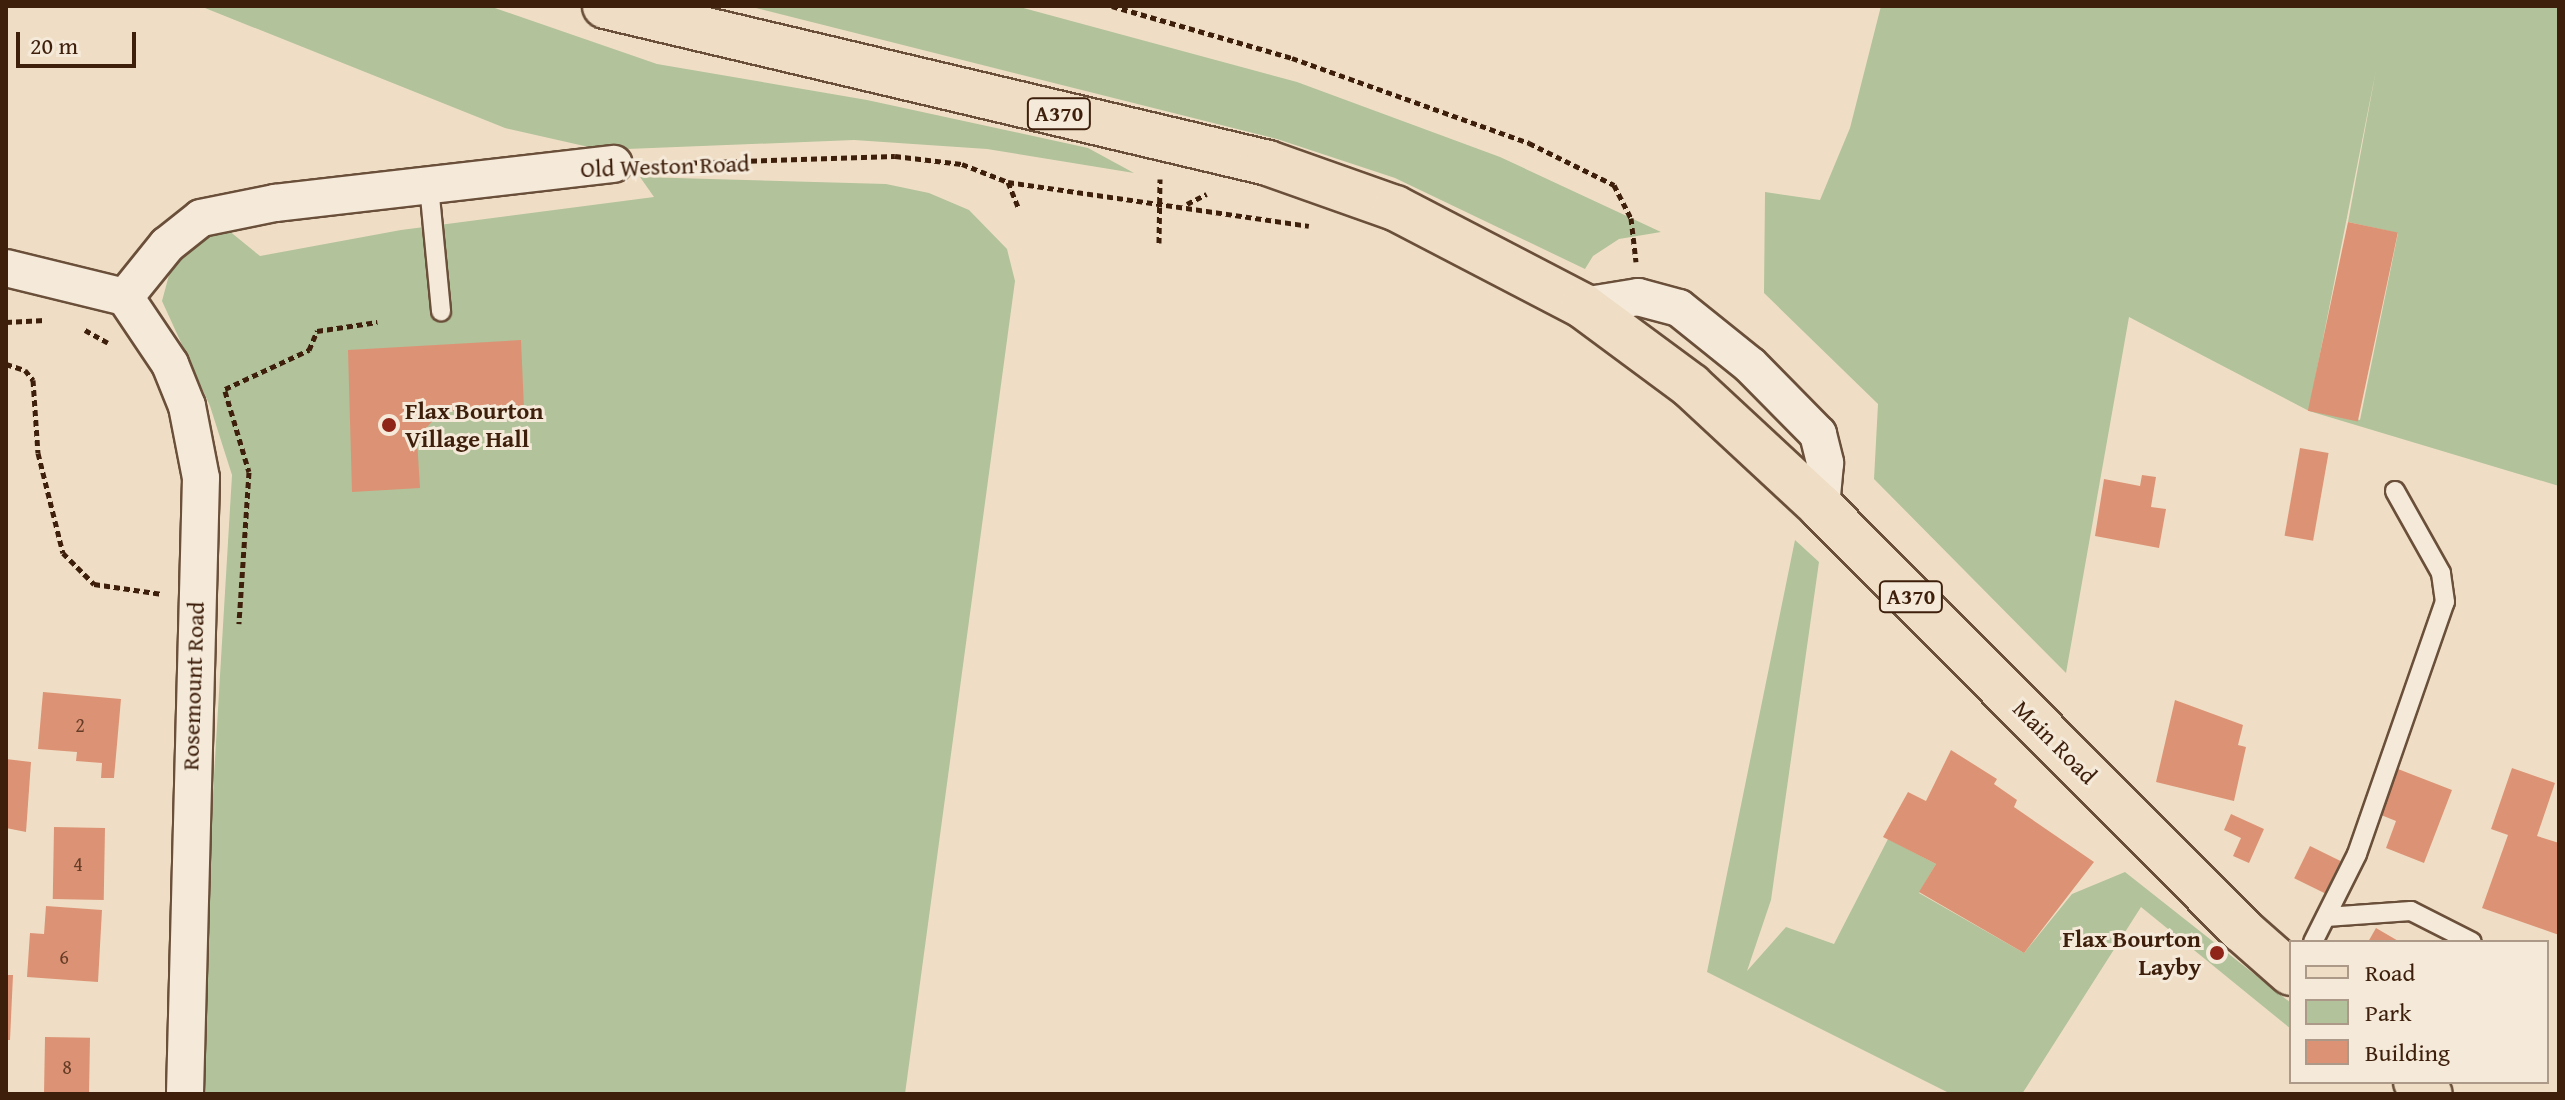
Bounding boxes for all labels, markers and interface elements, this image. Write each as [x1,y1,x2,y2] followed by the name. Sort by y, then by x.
[20,16,140,66] scale bar
[30,28,78,63] text: 20 m
[1025,96,1093,132] road number: A370
[580,149,750,183] street label: Old Weston Road
[405,397,544,453] place label: Flax Bourton Village Hall
[380,416,398,434] marker: Flax Bourton Village Hall
[1877,579,1945,615] road number: A370
[176,601,210,771] street label: Rosemount Road
[2007,694,2103,790] street label: Main Road
[75,712,85,736] house number: 2
[73,851,83,875] house number: 4
[2062,925,2201,981] place label: Flax Bourton Layby
[2289,940,2549,1084] legend
[59,944,69,968] house number: 6
[2208,944,2226,962] marker: Flax Bourton Layby
[2365,955,2415,990] text: Road
[2365,995,2411,1030] text: Park
[2365,1035,2450,1070] text: Building
[62,1054,72,1078] house number: 8

